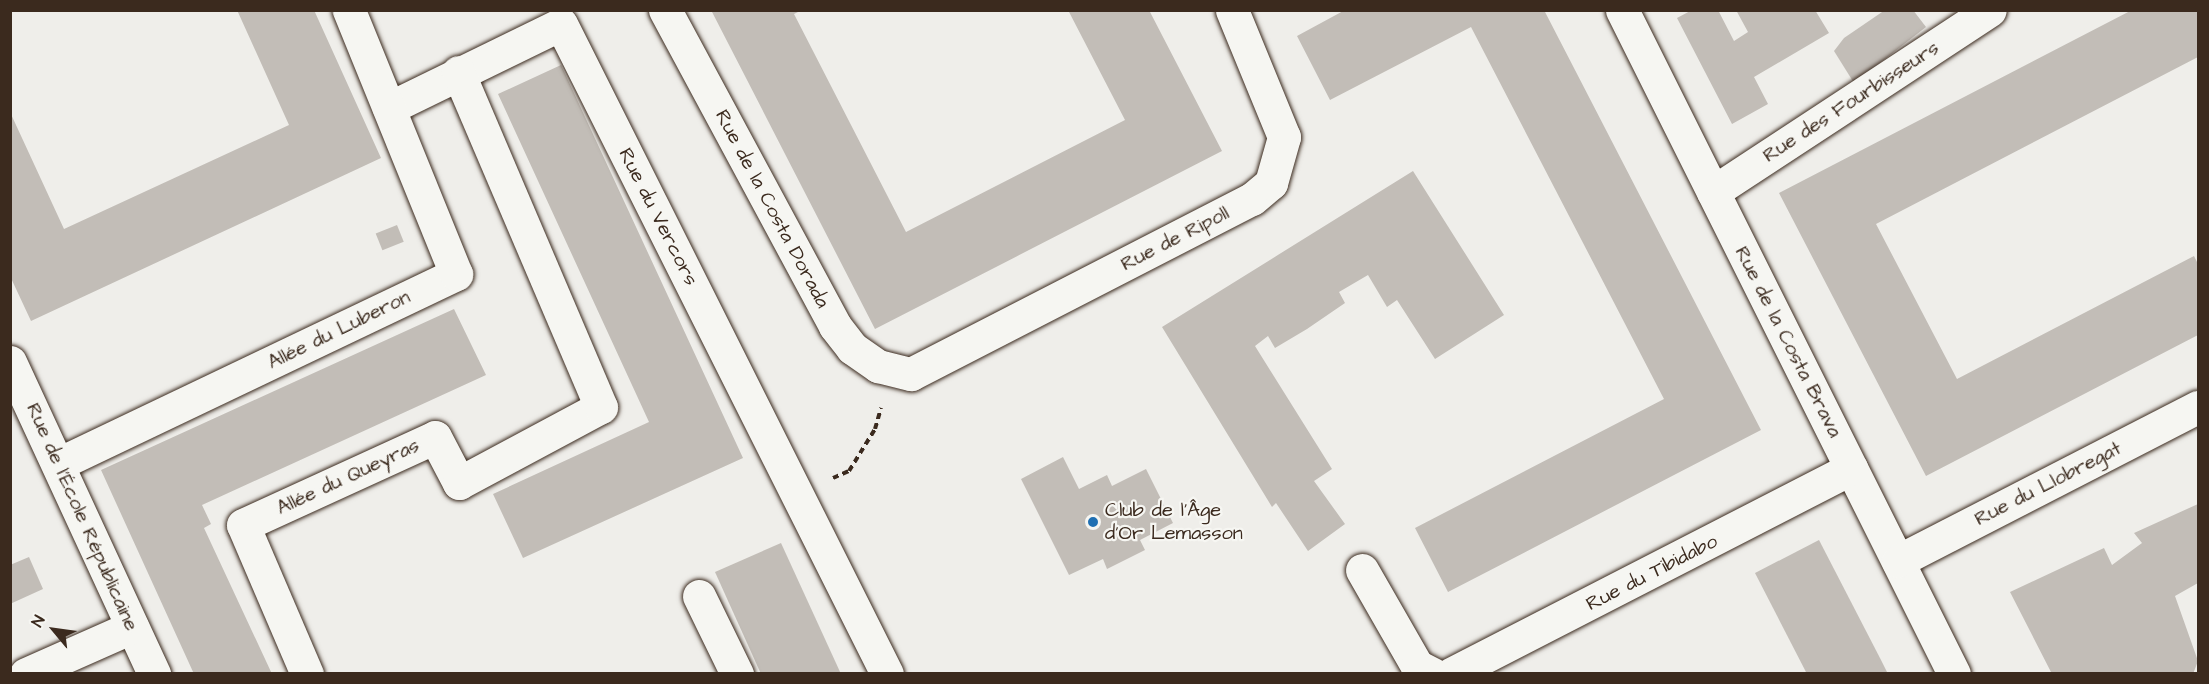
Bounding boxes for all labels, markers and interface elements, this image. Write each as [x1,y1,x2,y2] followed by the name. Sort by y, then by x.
[1758,36,1944,168] street label: Rue des Fourbisseurs
[709,106,835,312] street label: Rue de la Costa Dorada
[613,144,703,290] street label: Rue du Vercors
[1117,201,1233,277] street label: Rue de Ripoll
[1729,242,1847,442] street label: Rue de la Costa Brava
[264,285,414,375] street label: Allée du Luberon
[21,399,143,635] street label: Rue de l'École Républicaine
[273,433,423,521] street label: Allée du Queyras
[1971,437,2125,531] street label: Rue du Llobregat
[1105,498,1243,545] place label: Club de l'Âge d'Or Lemasson
[1086,515,1100,529] marker: Club de l'Âge d'Or Lemasson
[1582,530,1722,616] street label: Rue du Tibidabo
[24,600,84,660] north arrow
[26,612,50,631] text: N

